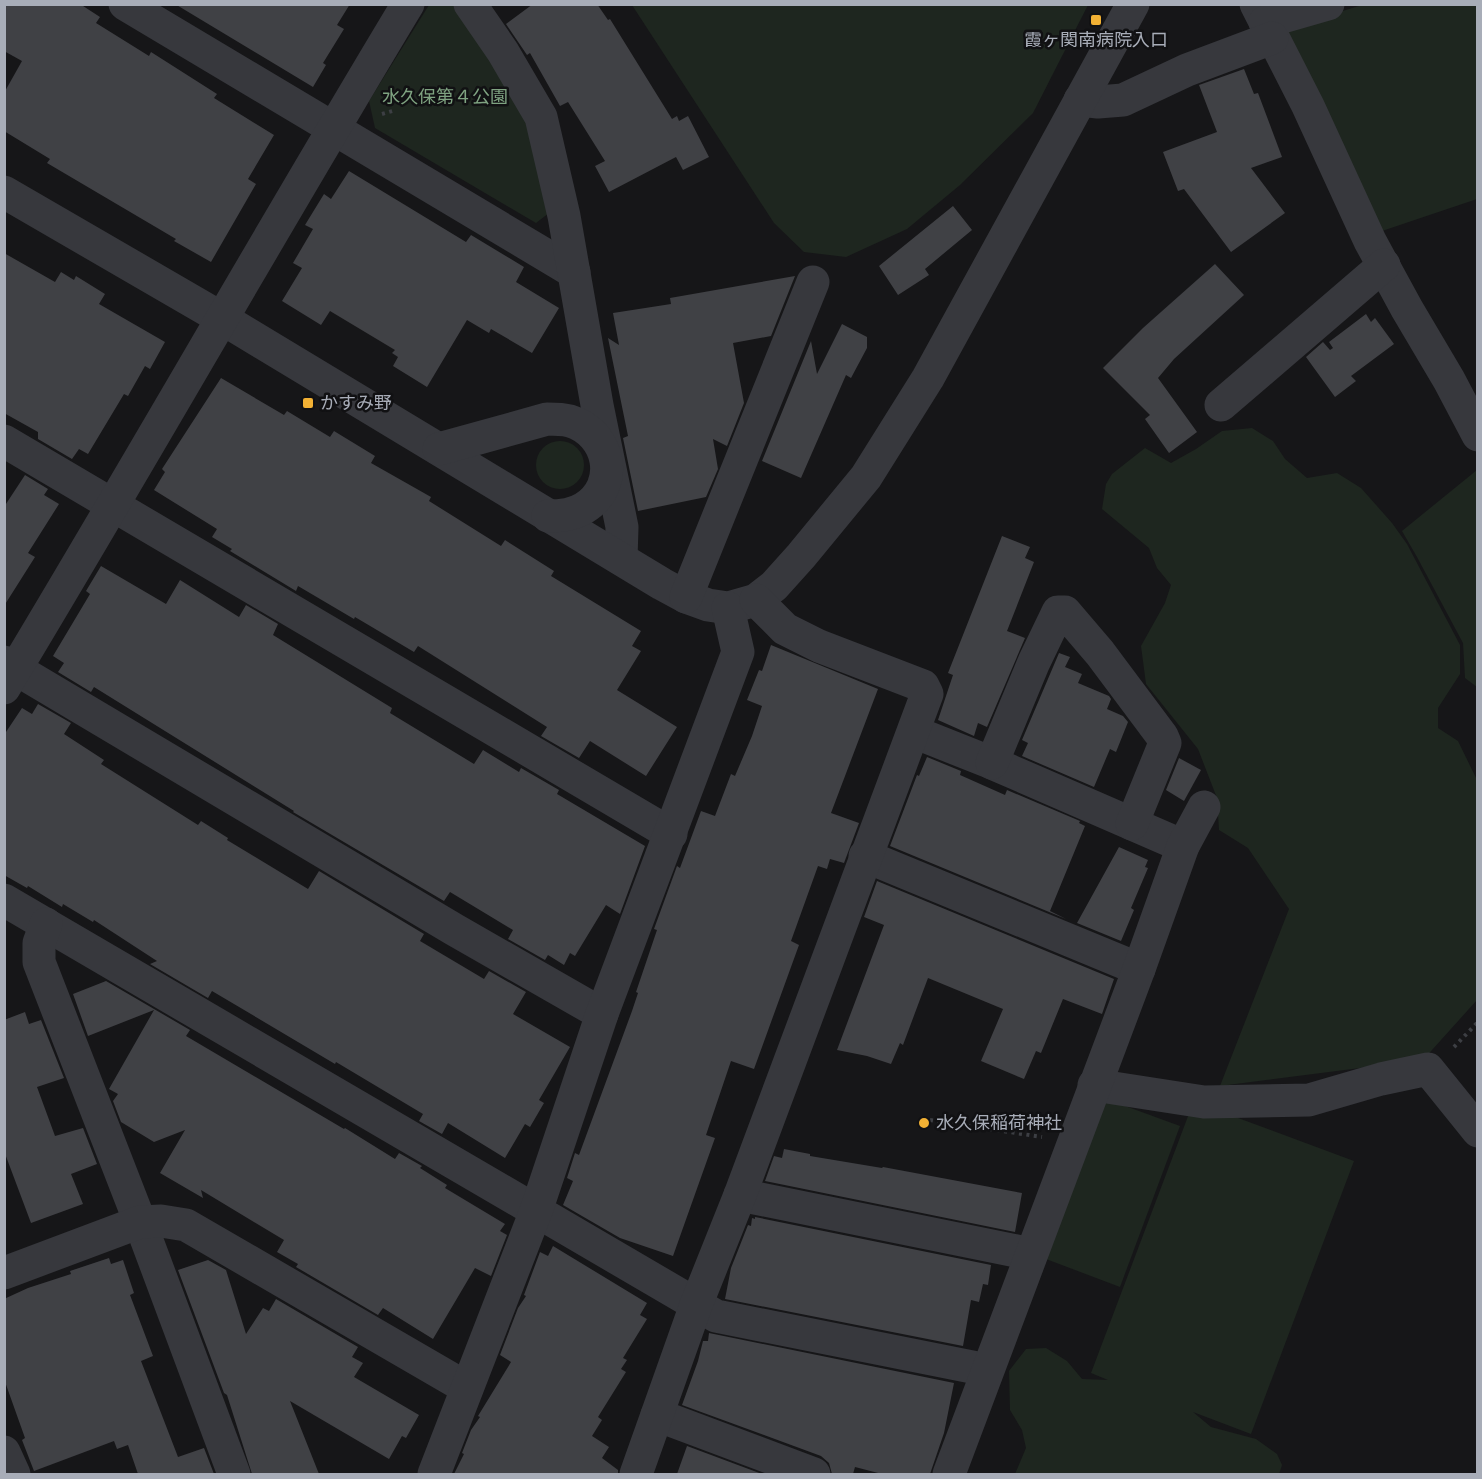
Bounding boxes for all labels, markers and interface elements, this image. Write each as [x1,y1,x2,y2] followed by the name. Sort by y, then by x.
[1089,13,1103,27] marker: 霞ヶ関南病院入口
[1024,29,1168,51] place label: 霞ヶ関南病院入口
[382,86,508,108] park label: 水久保第４公園
[320,392,392,414] place label: かすみ野
[301,396,315,410] marker: かすみ野
[936,1112,1062,1134] place label: 水久保稲荷神社
[917,1116,931,1130] marker: 水久保稲荷神社

